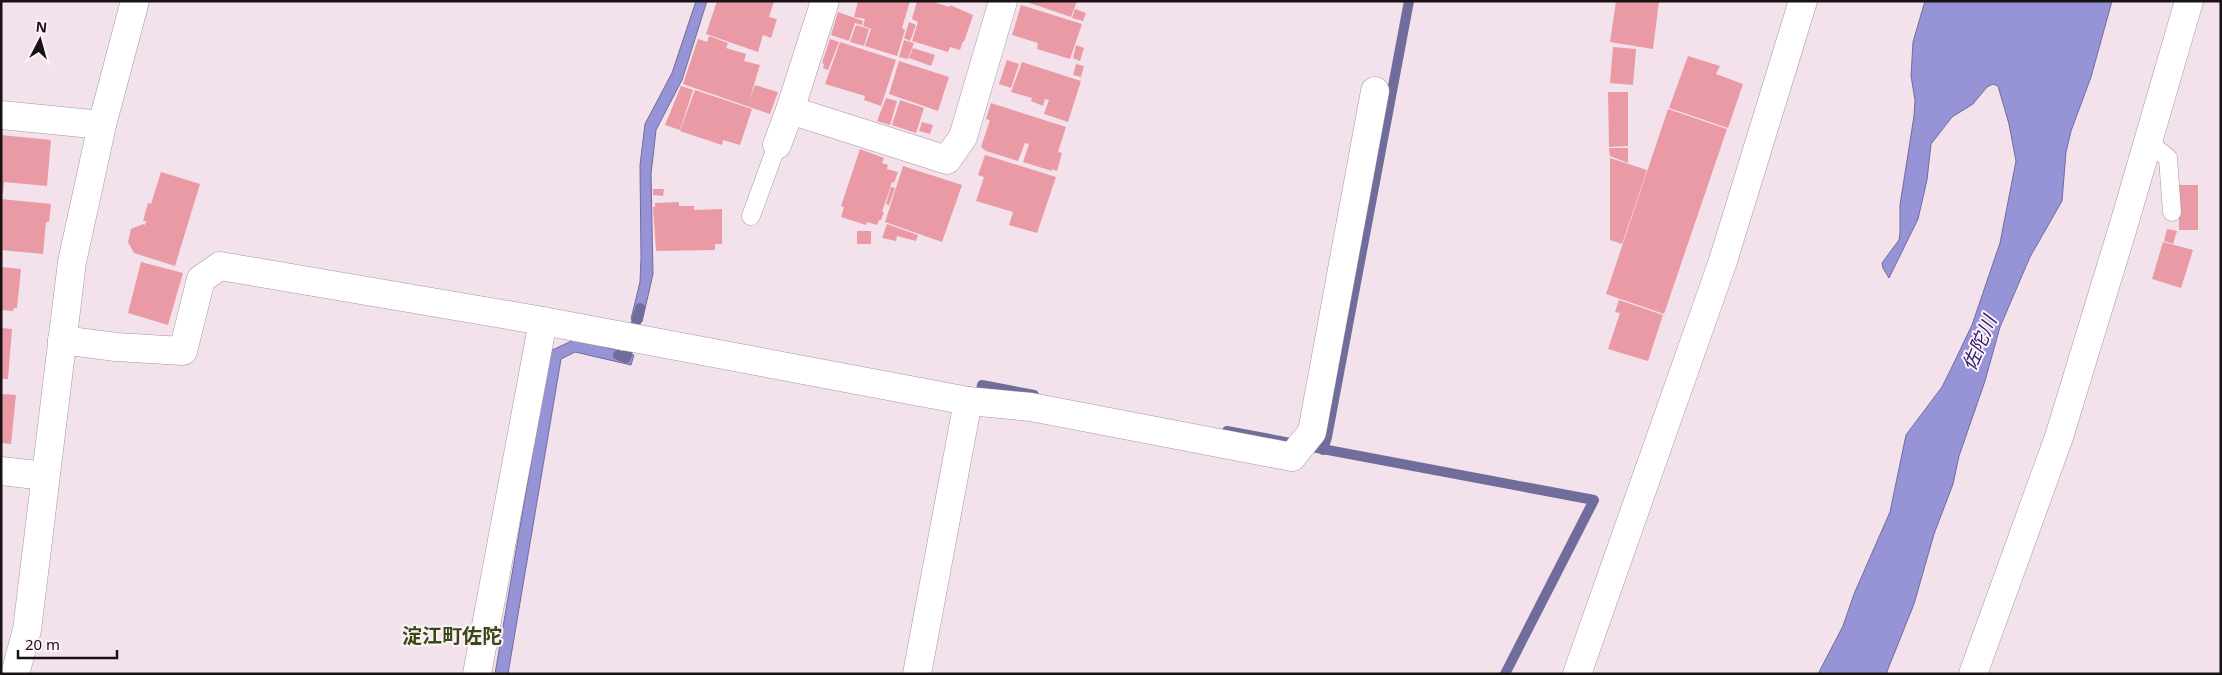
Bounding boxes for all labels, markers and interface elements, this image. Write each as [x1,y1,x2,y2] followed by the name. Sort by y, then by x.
[15,15,65,65] north arrow
[35,17,48,37] text: N
[1956,310,2003,374] water label: 佐陀川
[402,622,502,649] district label: 淀江町佐陀
[18,628,116,660] scale bar
[25,634,60,654] text: 20 m

